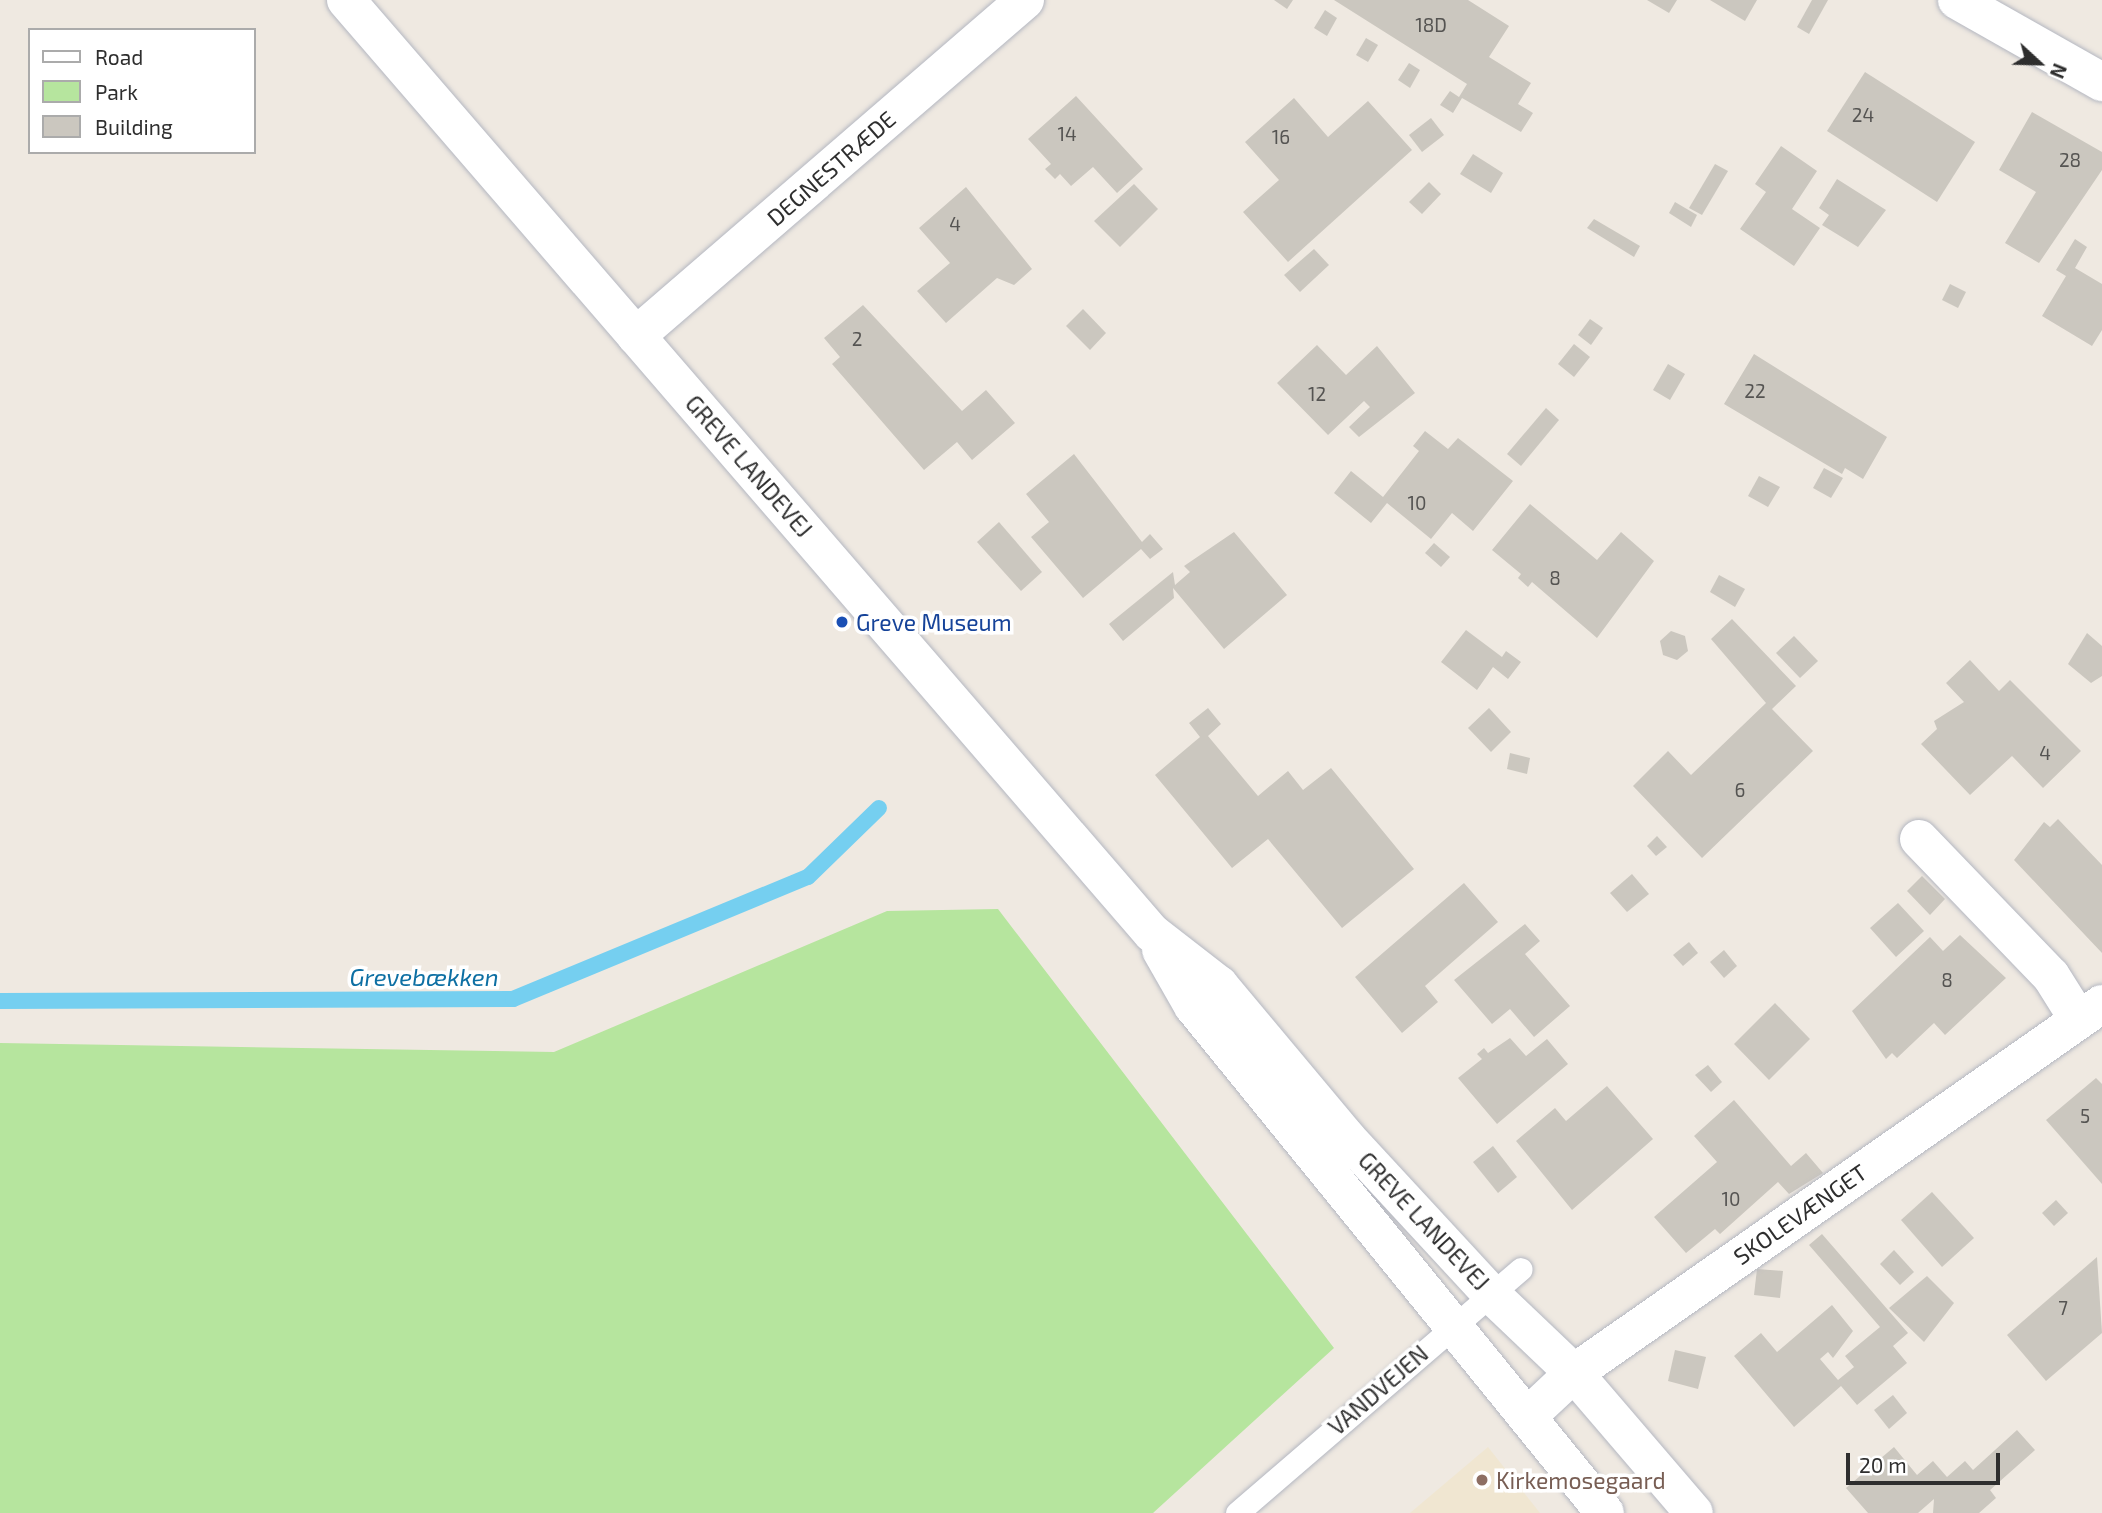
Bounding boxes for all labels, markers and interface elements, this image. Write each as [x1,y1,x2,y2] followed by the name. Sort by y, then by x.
[1415,14,1447,36] house number: 18D
[28,28,256,154] legend
[2004,28,2074,98] north arrow
[95,44,143,69] text: Road
[2046,60,2072,82] text: N
[95,79,138,104] text: Park
[1852,104,1874,126] house number: 24
[761,105,901,231] street label: DEGNESTRÆDE
[95,114,173,139] text: Building
[1057,123,1077,145] house number: 14
[1272,126,1290,148] house number: 16
[2059,149,2081,171] house number: 28
[949,213,961,235] house number: 4
[852,328,862,350] house number: 2
[1744,380,1766,402] house number: 22
[1308,383,1326,405] house number: 12
[680,389,818,543] street label: GREVE LANDEVEJ
[1407,492,1427,514] house number: 10
[1549,567,1561,589] house number: 8
[856,608,1012,636] place label: Greve Museum
[834,614,850,630] marker: Greve Museum
[2039,742,2051,764] house number: 4
[1735,779,1745,801] house number: 6
[349,963,499,991] water label: Grevebækken
[1941,969,1953,991] house number: 8
[2080,1105,2090,1127] house number: 5
[1353,1146,1495,1296] street label: GREVE LANDEVEJ
[1728,1158,1872,1270] street label: SKOLEVÆNGET
[1721,1188,1741,1210] house number: 10
[2058,1297,2068,1319] house number: 7
[1323,1339,1433,1441] street label: VANDVEJEN
[1850,1440,2004,1484] scale bar
[1859,1452,1907,1477] text: 20 m
[1496,1466,1666,1494] place label: Kirkemosegaard
[1474,1472,1490,1488] marker: Kirkemosegaard

